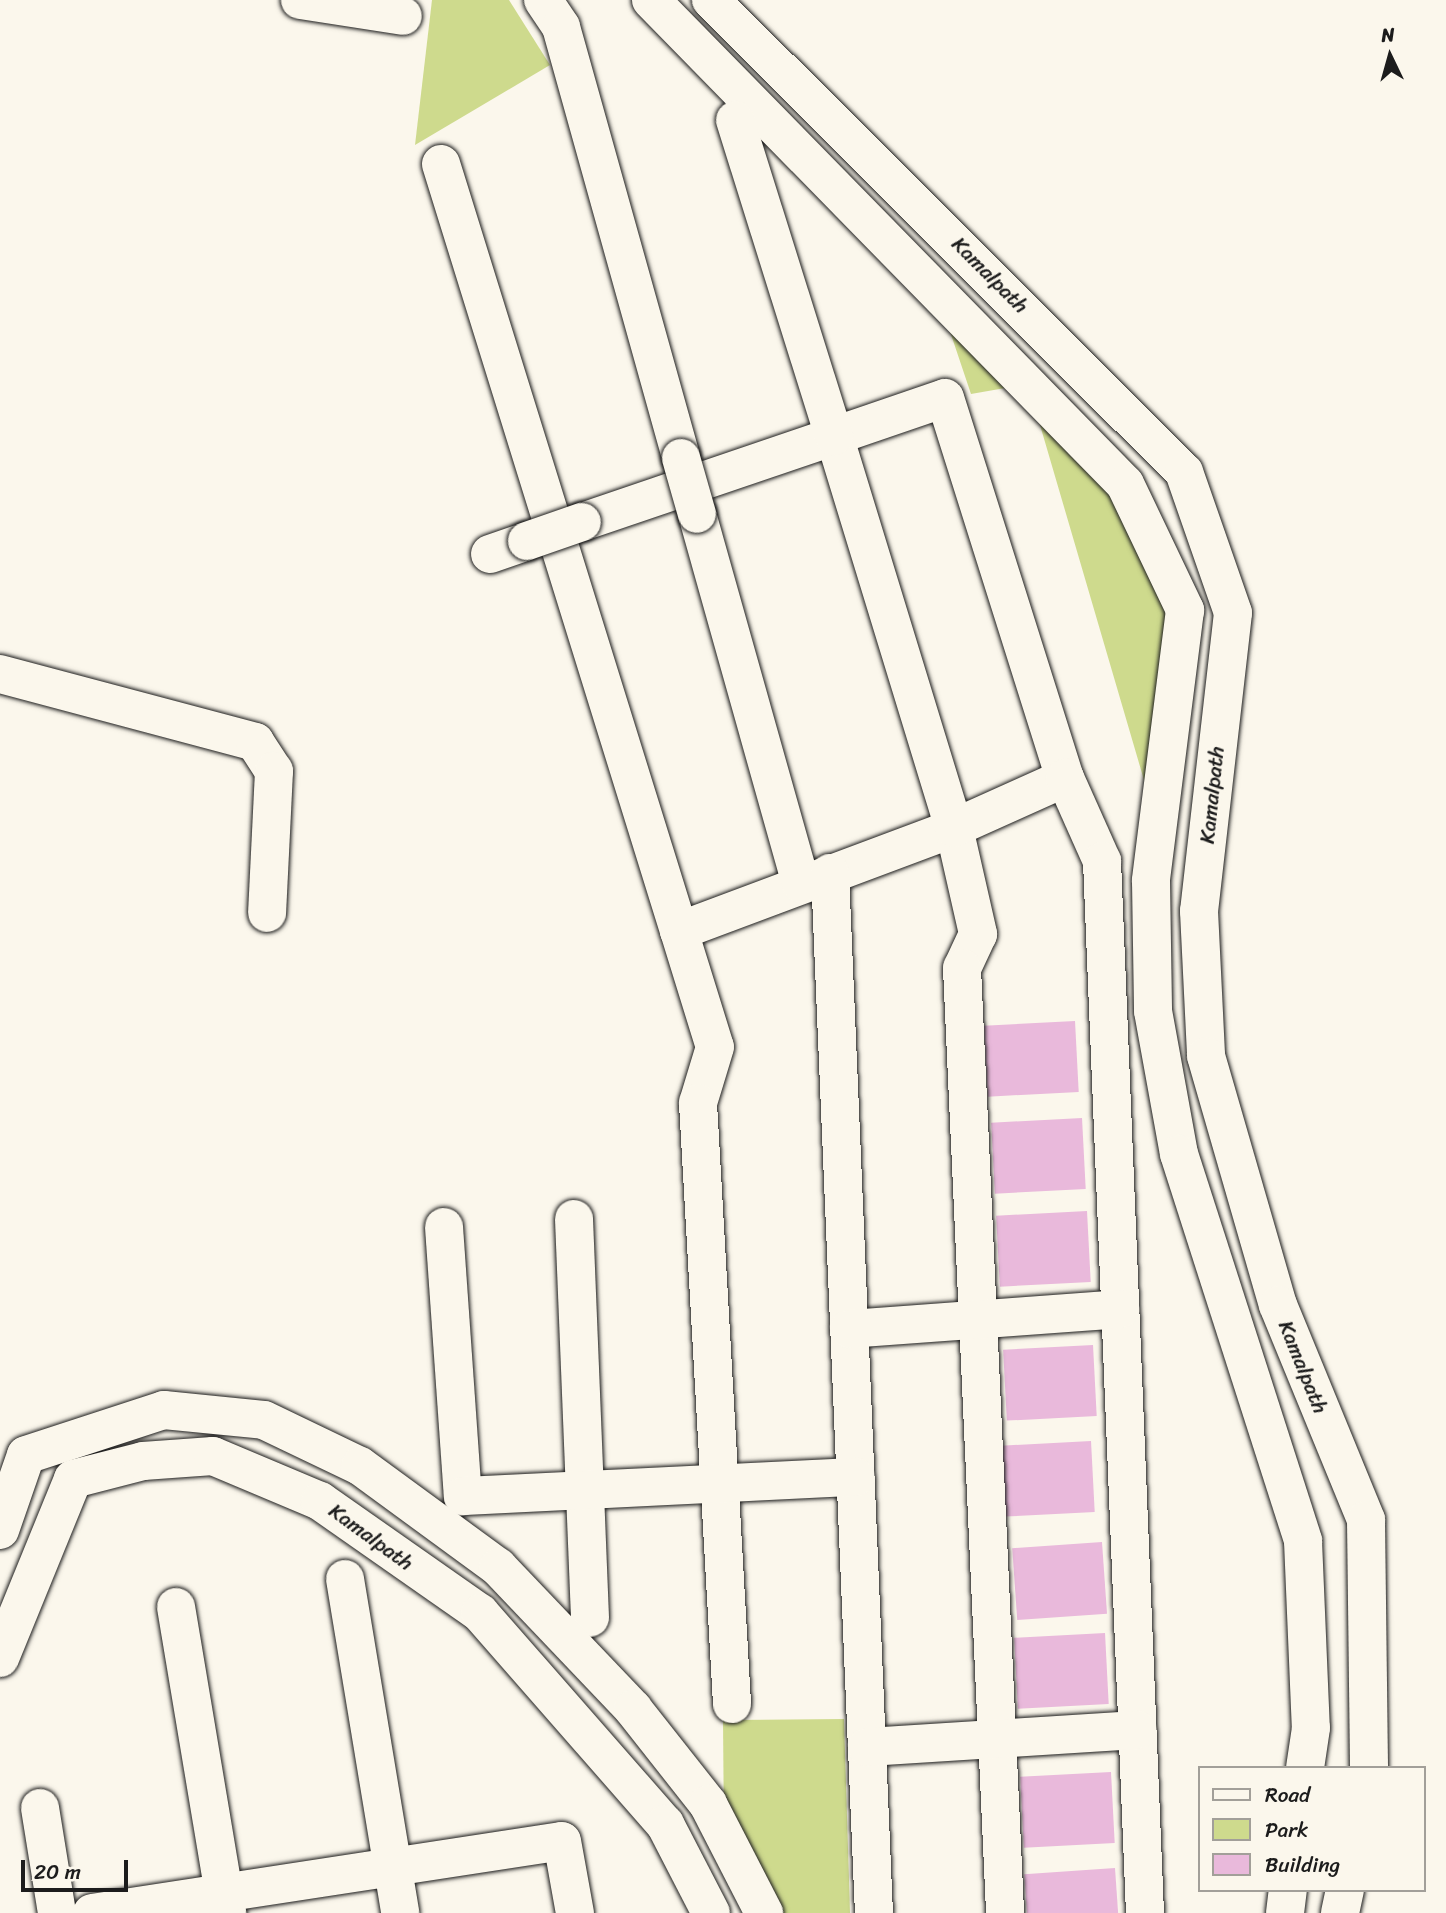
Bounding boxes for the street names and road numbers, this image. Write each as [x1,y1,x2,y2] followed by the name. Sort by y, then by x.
[947,232,1033,318] street label: Kamalpath
[1194,745,1230,845] street label: Kamalpath
[1273,1317,1333,1417] street label: Kamalpath
[324,1498,418,1576] street label: Kamalpath

